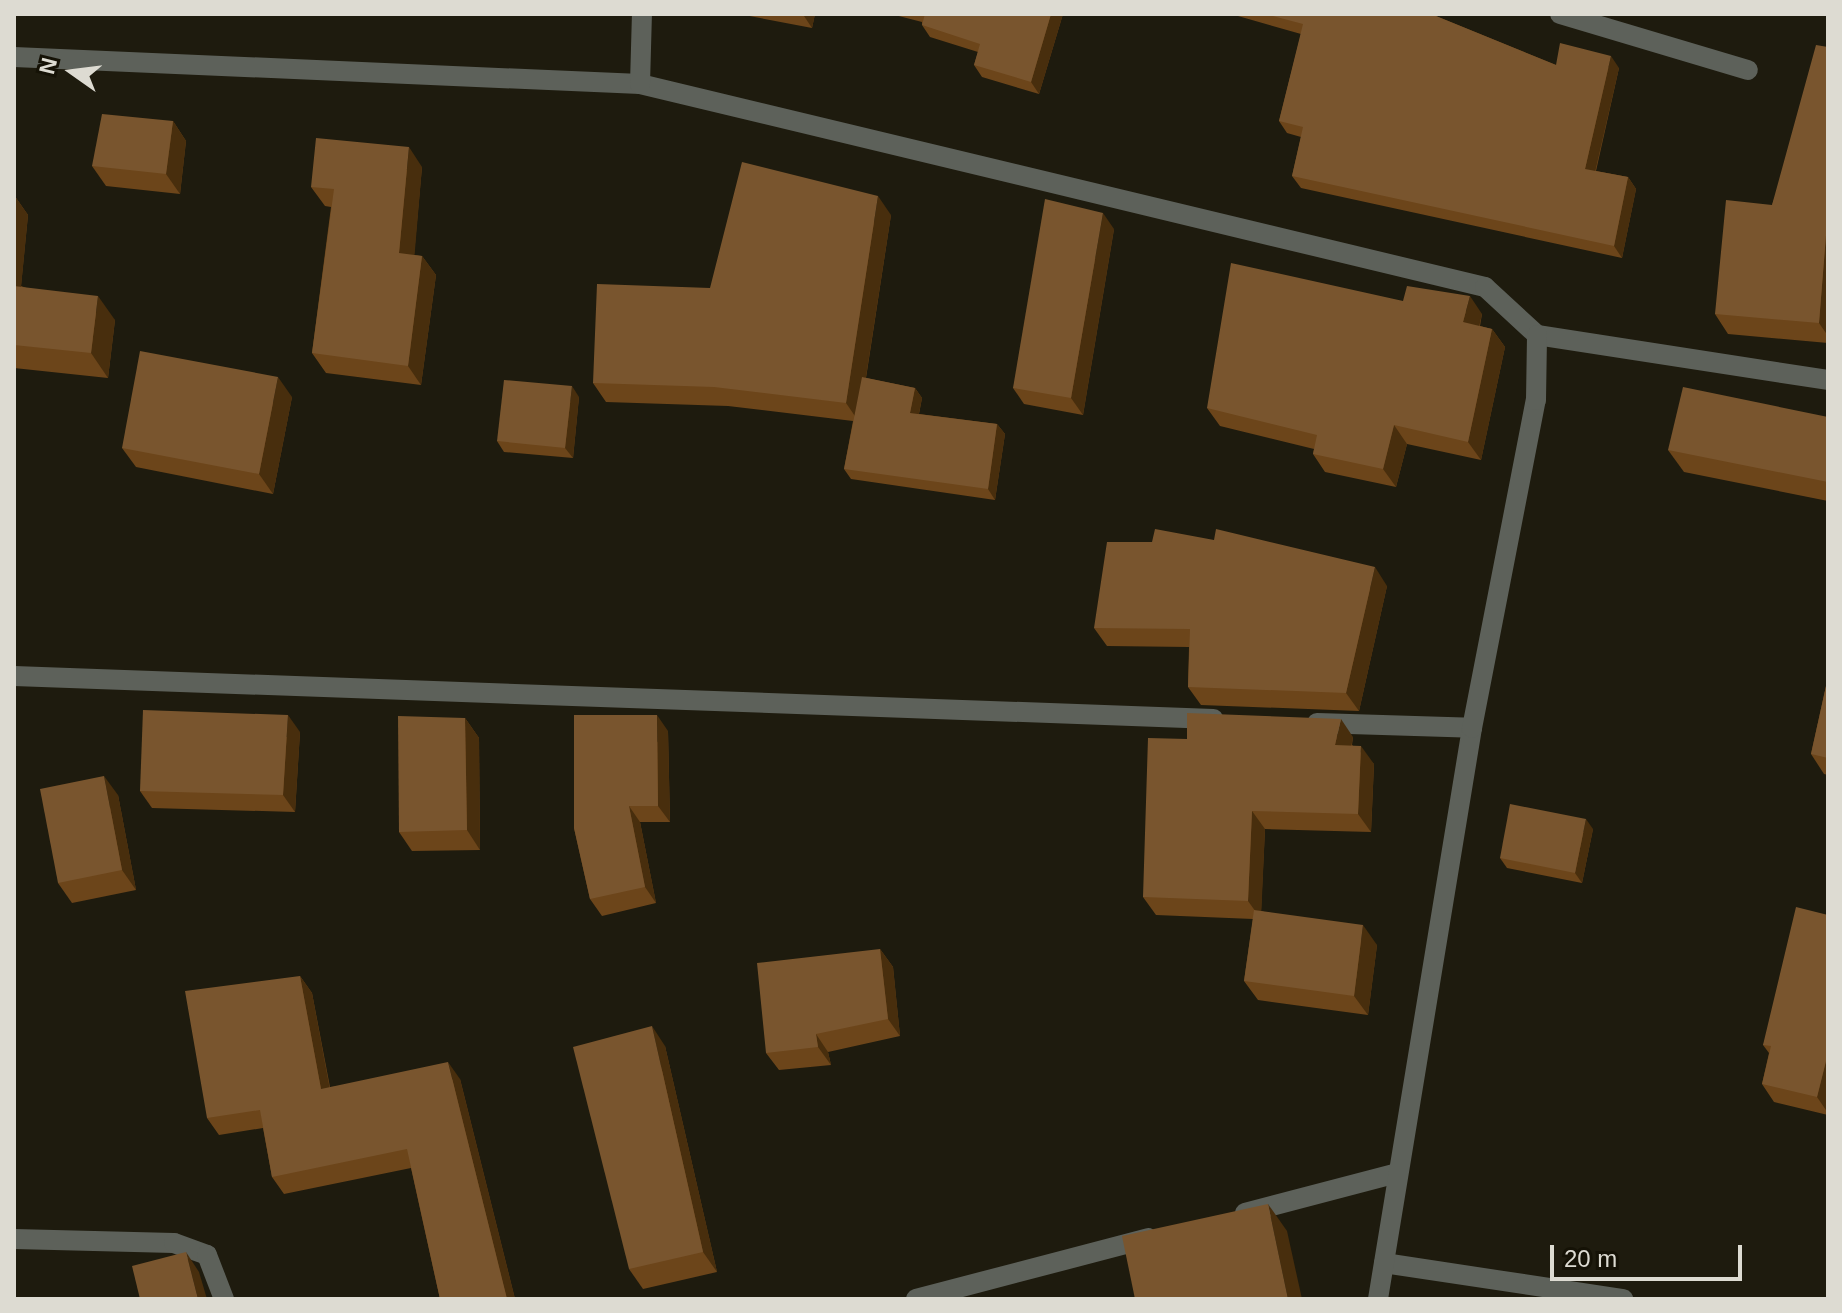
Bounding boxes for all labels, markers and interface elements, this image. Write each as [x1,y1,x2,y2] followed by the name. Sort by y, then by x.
[32,32,112,112] north arrow
[34,55,62,77] text: N
[1554,1229,1746,1279] scale bar
[1564,1245,1617,1272] text: 20 m

